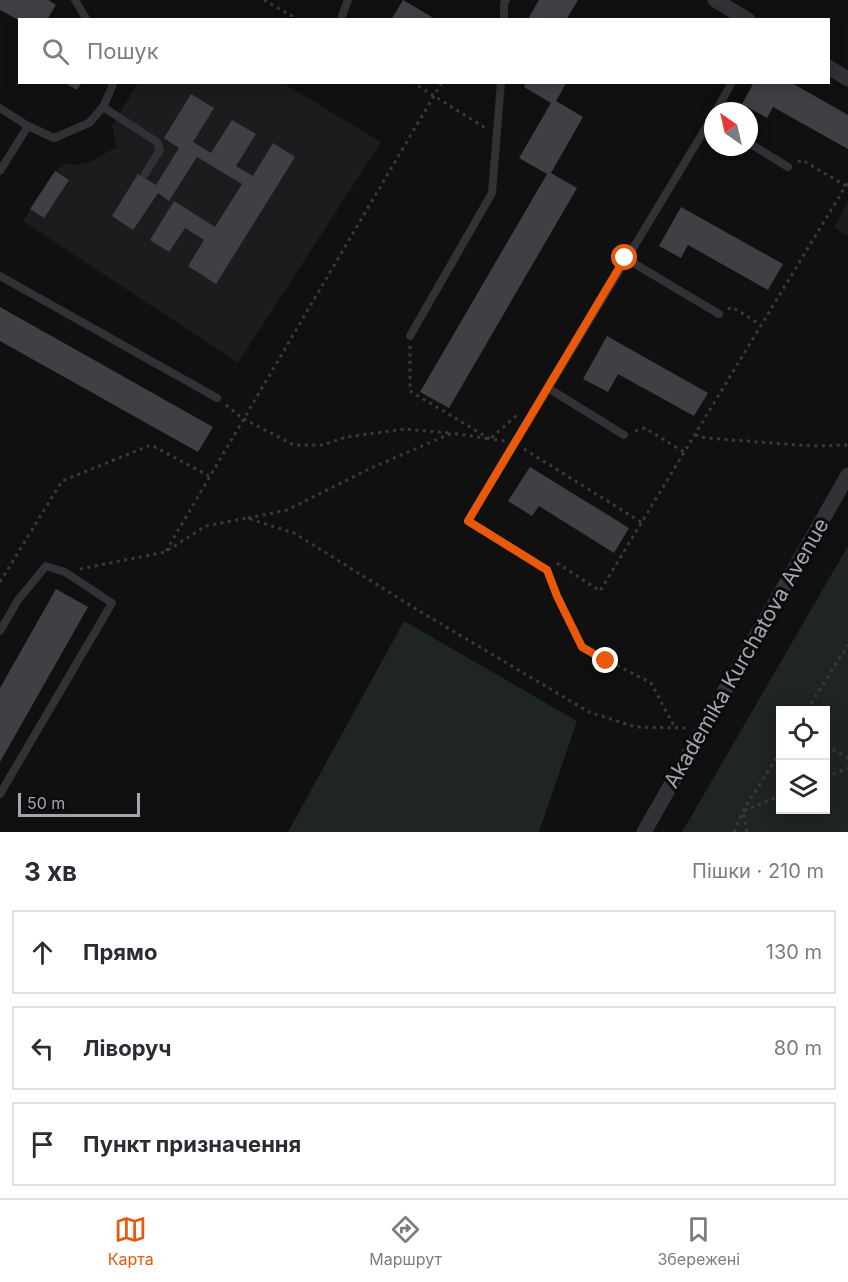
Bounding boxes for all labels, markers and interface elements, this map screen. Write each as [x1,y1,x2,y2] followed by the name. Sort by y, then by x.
[18,18,830,84] search box
[39,35,72,68] icon: search
[87,38,159,64] text: Пошук
[704,102,758,156] north arrow
[611,244,637,270] route start
[658,514,834,792] street label: Akademika Kurchatova Avenue
[592,647,618,673] route end
[776,706,830,814] map controls
[776,706,830,760] button: locate
[776,760,830,814] button: layers
[18,790,140,818] scale bar
[27,793,65,813] text: 50 m
[24,856,77,887] text: 3 хв
[692,859,824,883] text: Пішки · 210 m
[26,936,59,969] icon: ahead
[83,939,157,965] text: Прямо
[766,940,822,964] text: 130 m
[26,1032,59,1065] icon: left
[83,1035,171,1061] text: Ліворуч
[774,1036,822,1060] text: 80 m
[26,1128,59,1161] icon: arrive
[83,1131,301,1157] text: Пункт призначення
[108,1213,154,1269] tab: Карта
[369,1213,442,1269] tab: Маршрут
[657,1213,740,1269] tab: Збережені

